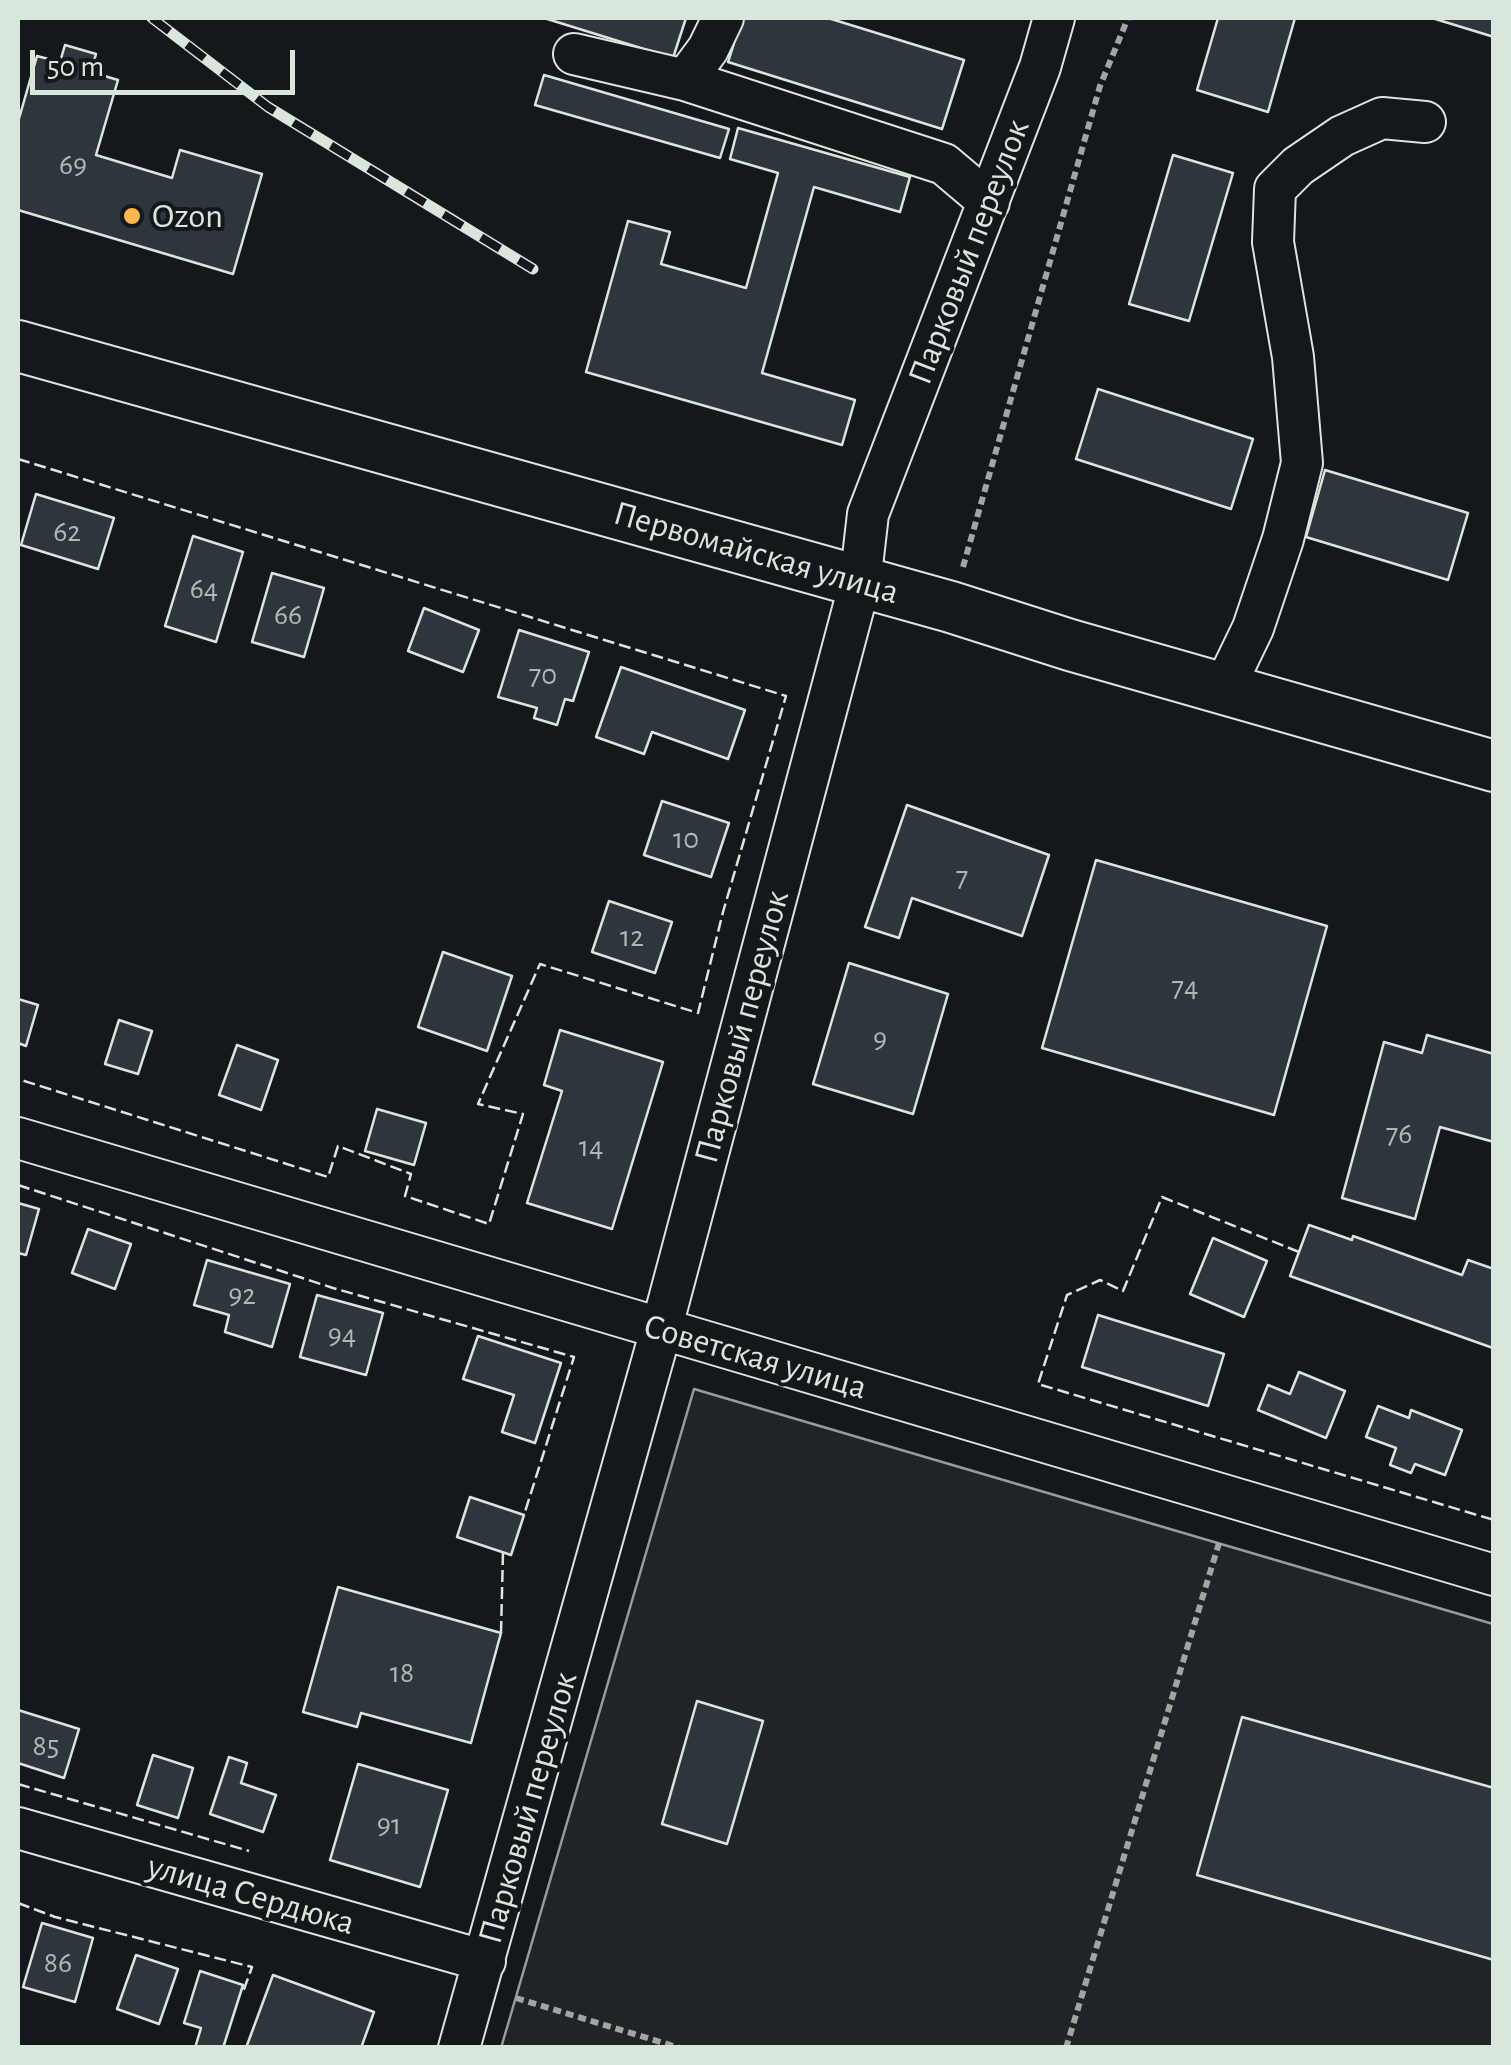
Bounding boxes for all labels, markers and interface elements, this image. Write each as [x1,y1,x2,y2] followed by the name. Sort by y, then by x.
[35,30,300,92] scale bar
[47,52,104,82] text: 50 m
[899,113,1039,391] street label: Парковый переулок
[59,147,87,183] house number: 69
[152,195,223,237] place label: Ozon
[121,205,143,227] marker: Ozon
[609,492,903,614] street label: Первомайская улица
[53,514,81,550] house number: 62
[190,571,218,607] house number: 64
[274,597,302,633] house number: 66
[529,657,557,693] house number: 70
[673,821,699,857] house number: 10
[956,859,968,895] house number: 7
[685,886,799,1168] street label: Парковый переулок
[620,919,644,955] house number: 12
[1172,969,1198,1005] house number: 74
[873,1021,887,1057] house number: 9
[1386,1116,1412,1152] house number: 76
[579,1129,603,1165] house number: 14
[228,1277,256,1313] house number: 92
[638,1305,872,1409] street label: Советская улица
[328,1317,356,1353] house number: 94
[390,1655,414,1691] house number: 18
[469,1667,587,1949] street label: Парковый переулок
[33,1728,59,1764] house number: 85
[377,1807,401,1843] house number: 91
[143,1845,359,1945] street label: улица Сердюка
[44,1945,72,1981] house number: 86

